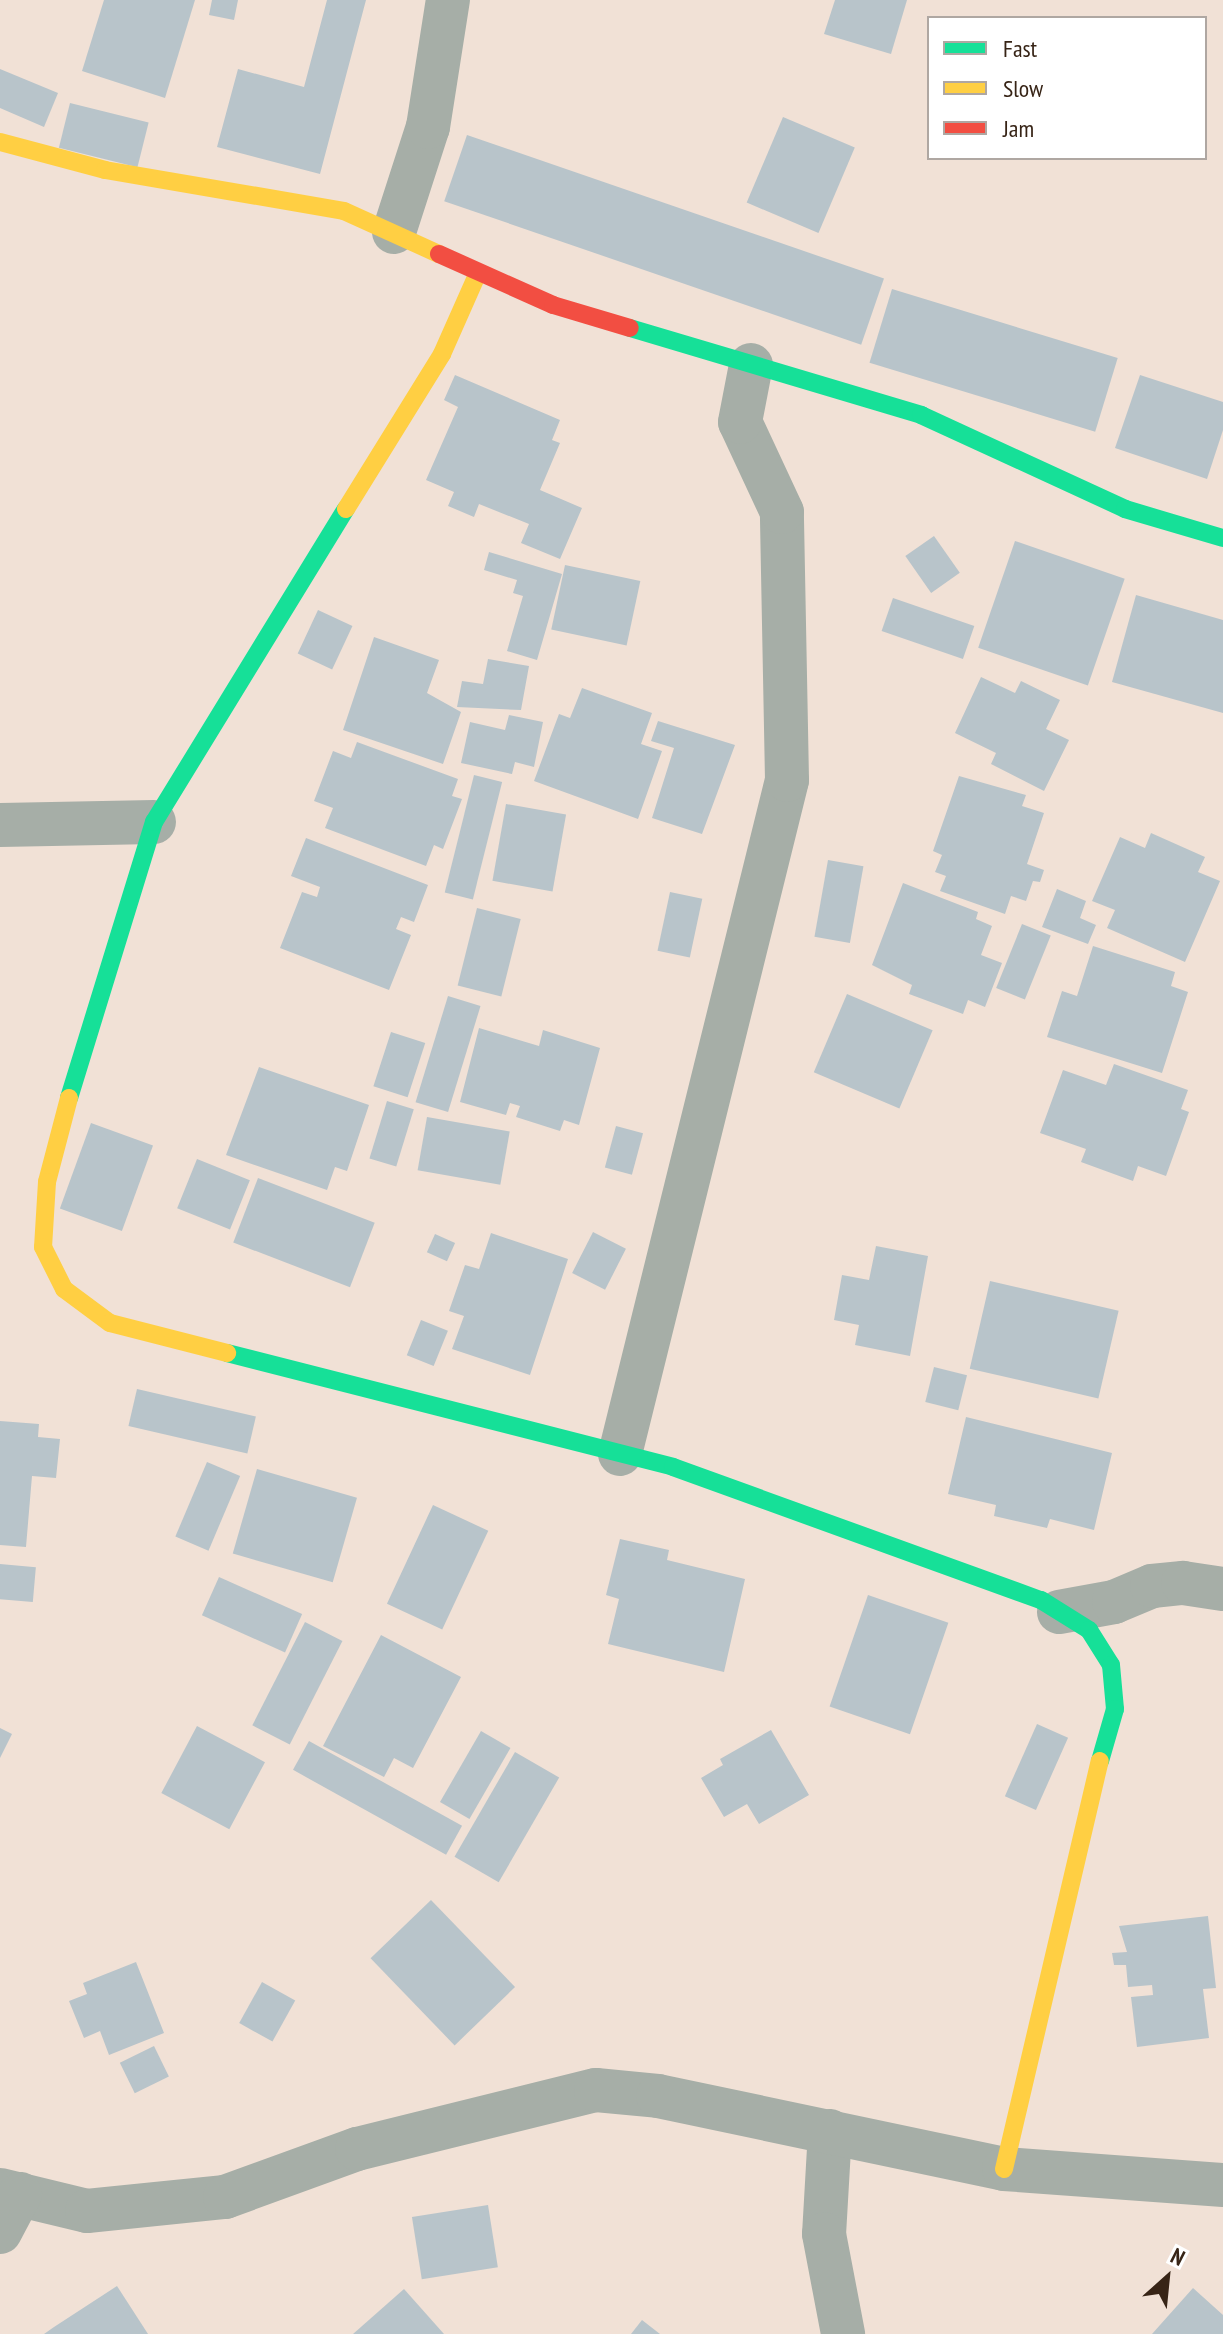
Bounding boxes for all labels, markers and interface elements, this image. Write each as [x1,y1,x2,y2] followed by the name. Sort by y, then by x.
[927,16,1207,160] legend
[1003,33,1037,64] text: Fast
[1003,73,1043,104] text: Slow
[1003,113,1034,144] text: Jam
[1127,2238,1207,2318] north arrow
[1166,2241,1190,2272] text: N

